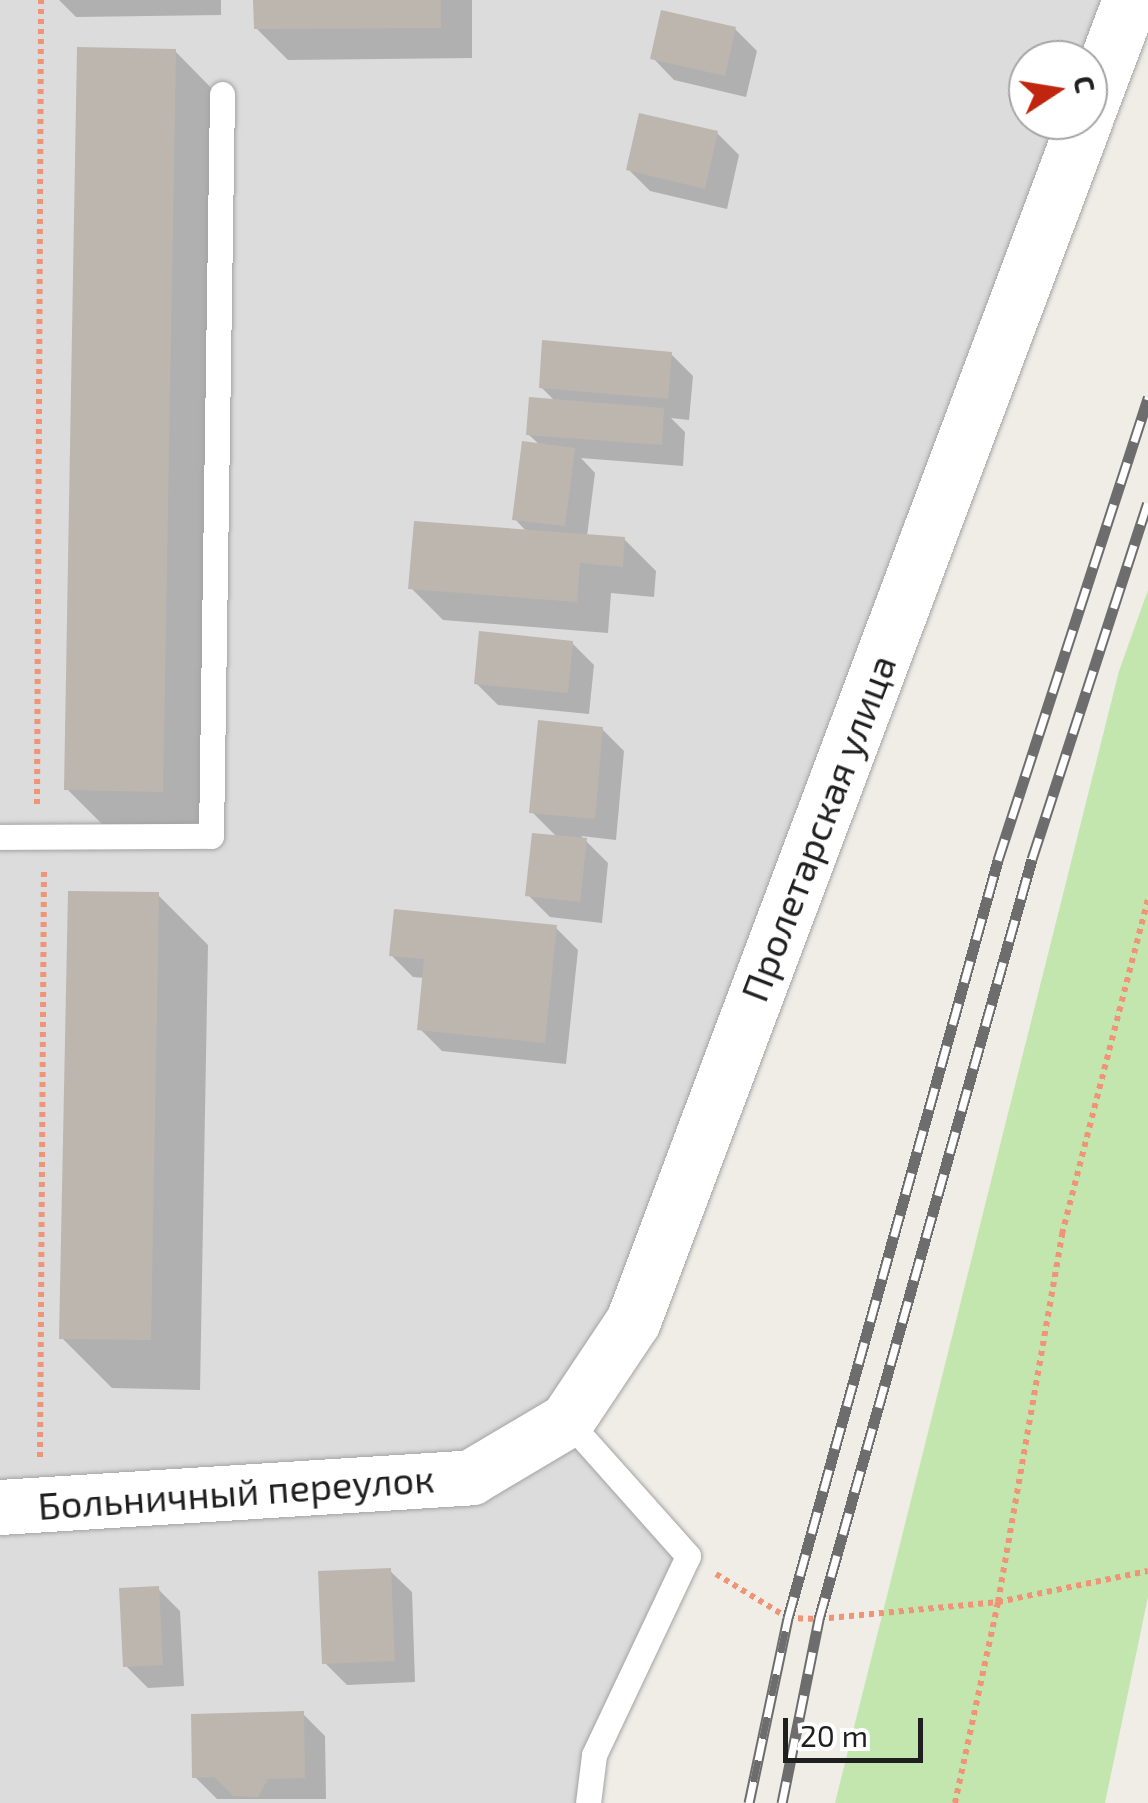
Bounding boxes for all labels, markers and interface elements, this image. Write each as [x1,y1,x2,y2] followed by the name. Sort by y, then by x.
[1008,40,1108,140] north arrow
[1067,73,1104,96] text: С
[731,648,905,1008] street label: Пролетарская улица
[36,1455,436,1529] street label: Больничный переулок
[788,1698,928,1760] scale bar
[800,1717,868,1753] text: 20 m

